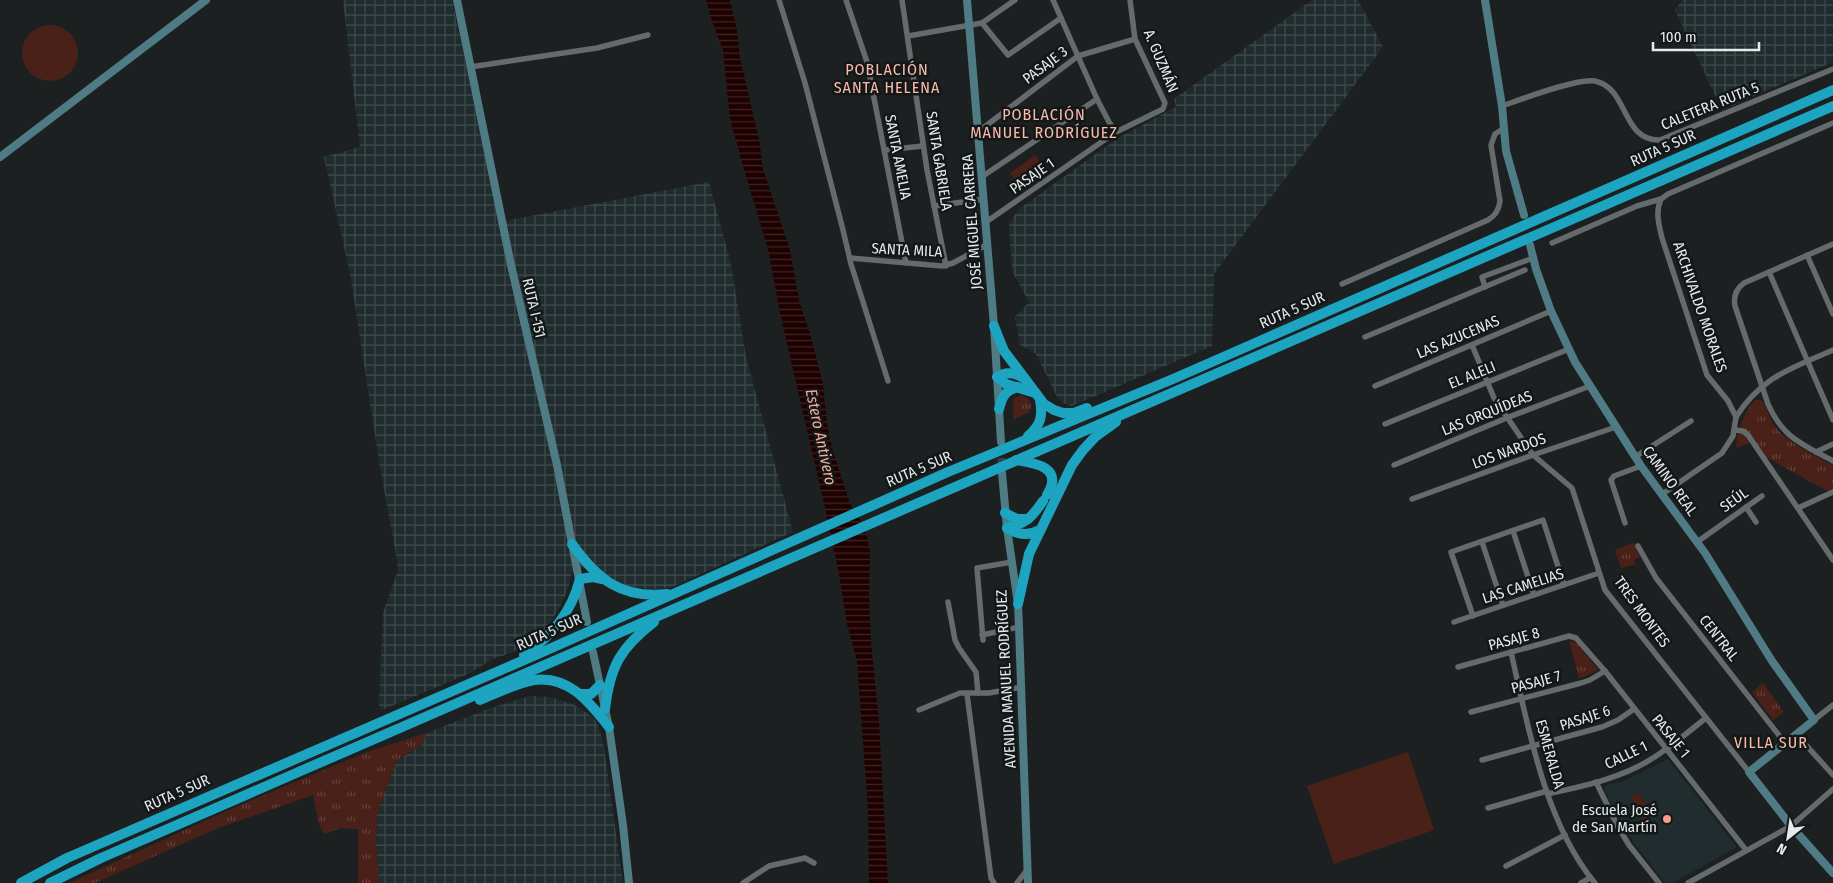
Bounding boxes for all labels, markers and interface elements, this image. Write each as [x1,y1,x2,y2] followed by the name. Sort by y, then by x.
[1653,20,1759,52] scale bar
[1140,27,1182,95] street label: A. GUZMÁN
[1660,28,1697,46] text: 100 m
[1019,42,1071,88] street label: PASAJE 3
[834,60,940,97] district label: POBLACIÓN SANTA HELENA
[1658,78,1762,134] street label: CALETERA RUTA 5
[970,105,1118,142] district label: POBLACIÓN MANUEL RODRÍGUEZ
[922,110,956,212] street label: SANTA GABRIELA
[881,113,915,201] street label: SANTA AMELIA
[1628,126,1698,170] street label: RUTA 5 SUR
[958,154,986,290] street label: JOSÉ MIGUEL CARRERA
[1006,154,1058,198] street label: PASAJE 1
[871,239,943,261] street label: SANTA MILA
[1669,239,1731,375] street label: ARCHIVALDO MORALES
[518,276,550,340] street label: RUTA I-151
[1257,288,1327,332] street label: RUTA 5 SUR
[1414,311,1502,363] street label: LAS AZUCENAS
[1446,357,1498,393] street label: EL ALELI
[802,387,840,487] water label: Estero Antivero
[1439,387,1535,439] street label: LAS ORQUÍDEAS
[1470,429,1548,473] street label: LOS NARDOS
[1639,443,1702,520] street label: CAMINO REAL
[884,447,954,491] street label: RUTA 5 SUR
[1717,484,1752,516] street label: SEÚL
[1480,564,1566,608] street label: LAS CAMELIAS
[1610,573,1674,651] street label: TRES MONTES
[992,589,1020,769] street label: AVENIDA MANUEL RODRÍGUEZ
[514,610,584,654] street label: RUTA 5 SUR
[1695,611,1743,665] street label: CENTRAL
[1486,624,1542,654] street label: PASAJE 8
[1509,667,1563,697] street label: PASAJE 7
[1557,701,1613,735] street label: PASAJE 6
[1648,711,1694,761] street label: PASAJE 1
[1532,717,1568,791] street label: ESMERALDA
[1734,733,1808,752] district label: VILLA SUR
[1602,737,1650,773] street label: CALLE 1
[142,771,212,815] street label: RUTA 5 SUR
[1572,801,1657,836] place label: Escuela José de San Martín
[1661,813,1673,825] marker: Escuela José de San Martín
[1763,813,1813,863] north arrow
[1774,839,1790,858] text: N

